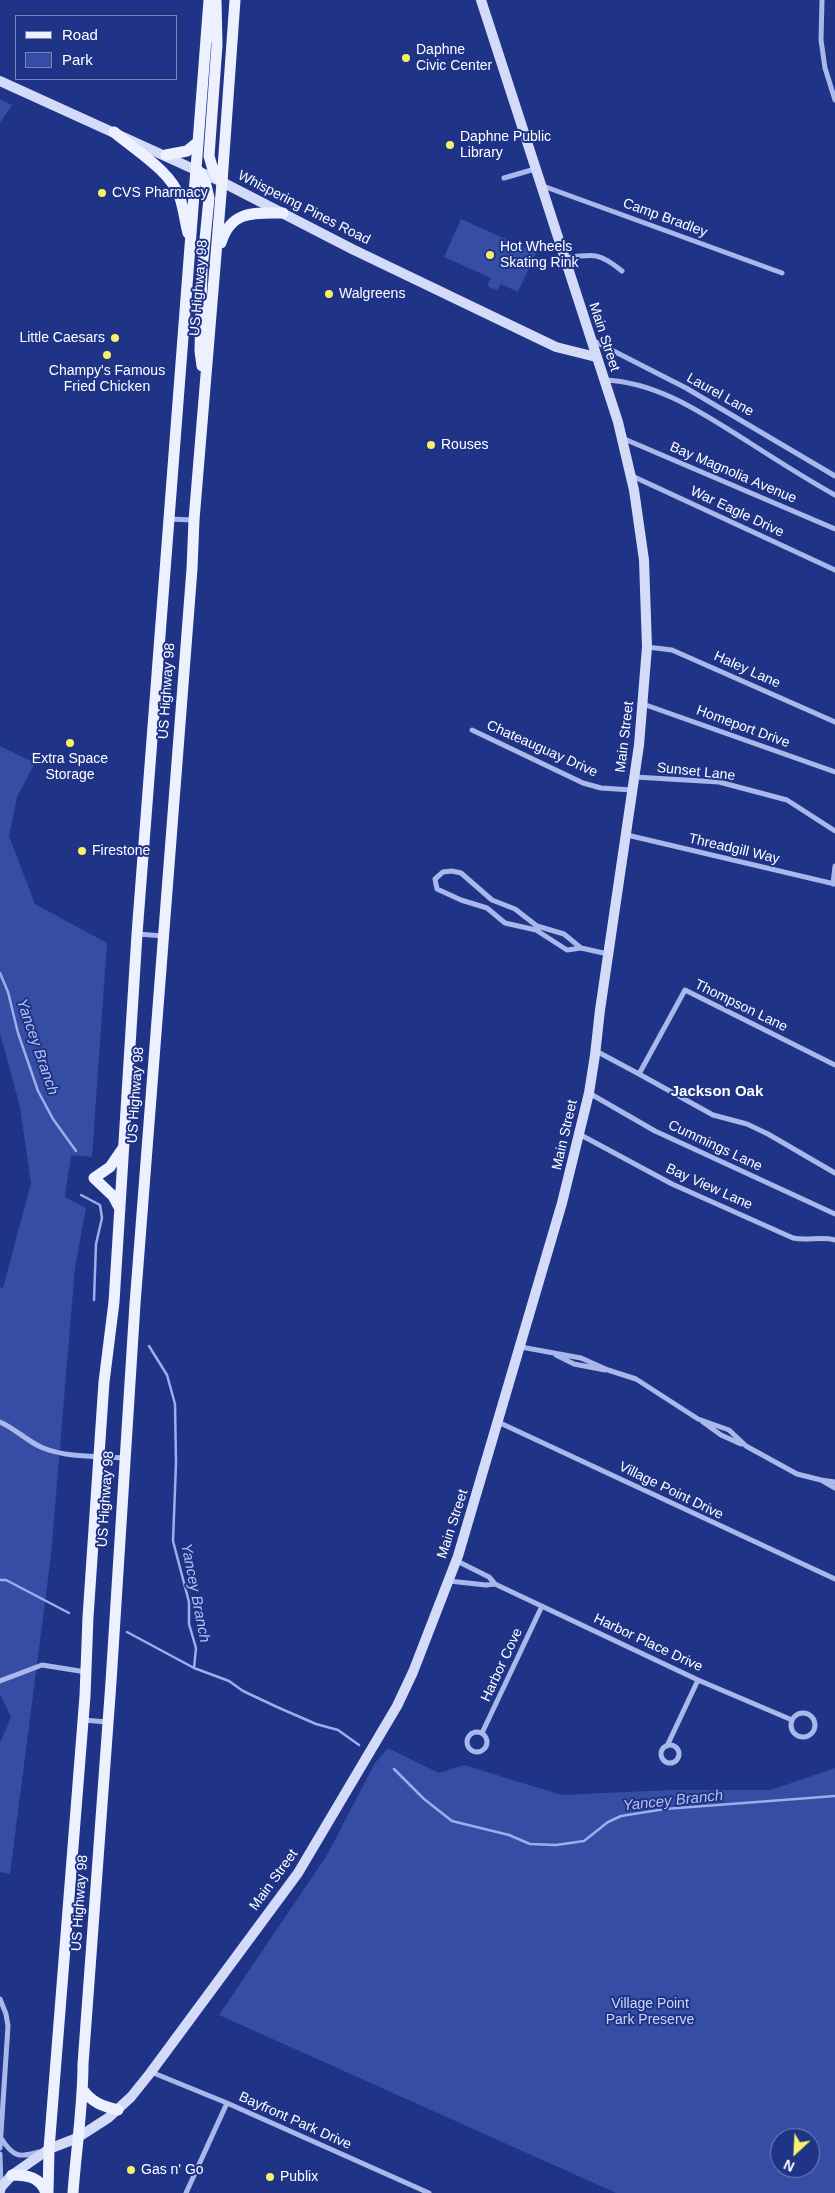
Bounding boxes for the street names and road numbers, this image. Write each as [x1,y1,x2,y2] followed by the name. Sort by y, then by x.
[235,167,373,249] street label: Whispering Pines Road
[620,195,710,241] street label: Camp Bradley
[186,239,212,337] street label: US Highway 98
[585,300,623,374] street label: Main Street
[684,370,756,420] street label: Laurel Lane
[667,439,799,507] street label: Bay Magnolia Avenue
[688,483,786,541] street label: War Eagle Drive
[155,642,179,740] street label: US Highway 98
[711,648,783,692] street label: Haley Lane
[612,700,638,774] street label: Main Street
[694,702,792,752] street label: Homeport Drive
[484,717,600,781] street label: Chateauguay Drive
[656,760,736,784] street label: Sunset Lane
[687,830,781,868] street label: Threadgill Way
[692,976,790,1036] street label: Thompson Lane
[124,1046,148,1144] street label: US Highway 98
[549,1098,581,1172] street label: Main Street
[665,1117,765,1175] street label: Cummings Lane
[663,1160,755,1214] street label: Bay View Lane
[94,1450,118,1548] street label: US Highway 98
[616,1458,726,1524] street label: Village Point Drive
[434,1487,472,1561] street label: Main Street
[591,1610,705,1676] street label: Harbor Place Drive
[478,1625,526,1705] street label: Harbor Cove
[246,1846,302,1914] street label: Main Street
[68,1854,92,1952] street label: US Highway 98
[236,2089,354,2153] street label: Bayfront Park Drive

